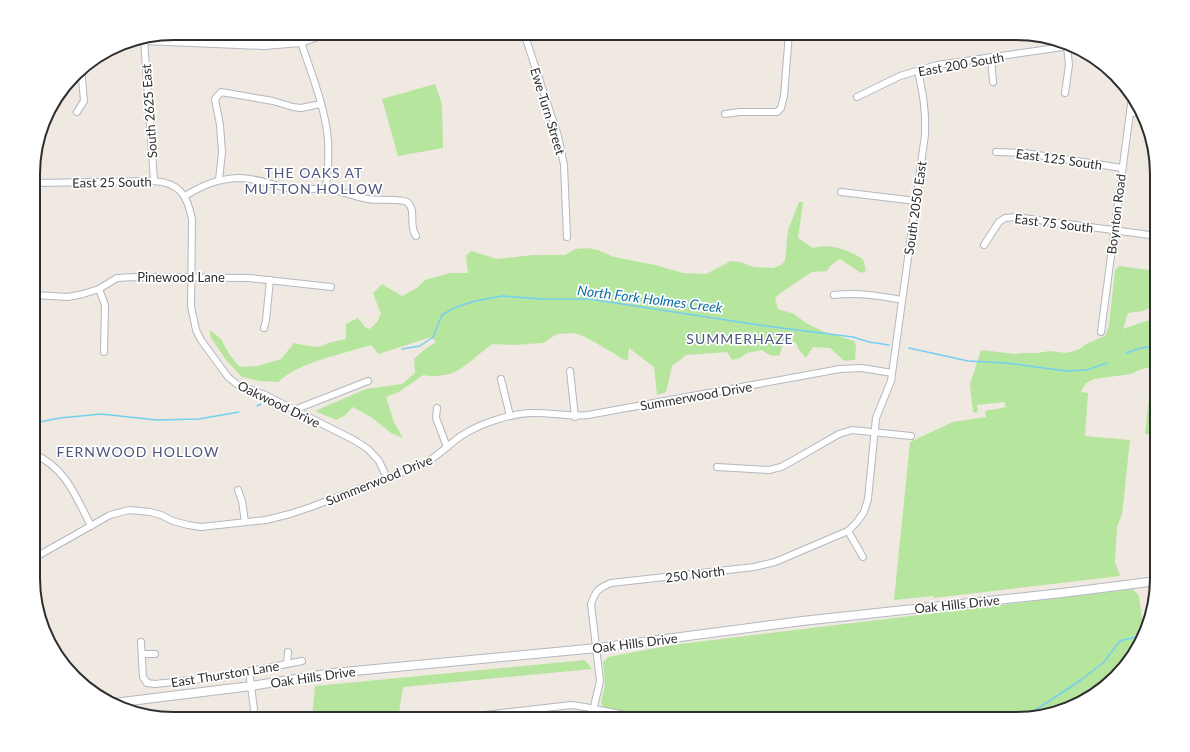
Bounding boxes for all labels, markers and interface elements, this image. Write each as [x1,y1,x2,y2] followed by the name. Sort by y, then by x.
[917,49,1005,79] street label: East 200 South
[138,63,160,159] street label: South 2625 East
[527,65,569,157] street label: Ewe Turn Street
[1015,145,1103,173] street label: East 125 South
[900,160,930,256] street label: South 2050 East
[244,164,384,197] district label: THE OAKS AT MUTTON HOLLOW
[72,173,152,191] street label: East 25 South
[1103,173,1129,255] street label: Boynton Road
[1014,210,1094,236] street label: East 75 South
[137,269,225,285] street label: Pinewood Lane
[577,281,724,316] water label: North Fork Holmes Creek
[686,330,794,347] district label: SUMMERHAZE
[235,377,323,431] street label: Oakwood Drive
[639,378,753,414] street label: Summerwood Drive
[57,443,219,460] district label: FERNWOOD HOLLOW
[323,451,435,509] street label: Summerwood Drive
[664,562,726,586] street label: 250 North
[914,592,1001,616] street label: Oak Hills Drive
[592,630,679,656] street label: Oak Hills Drive
[170,658,280,690] street label: East Thurston Lane
[269,663,357,691] street label: Oak Hills Drive

